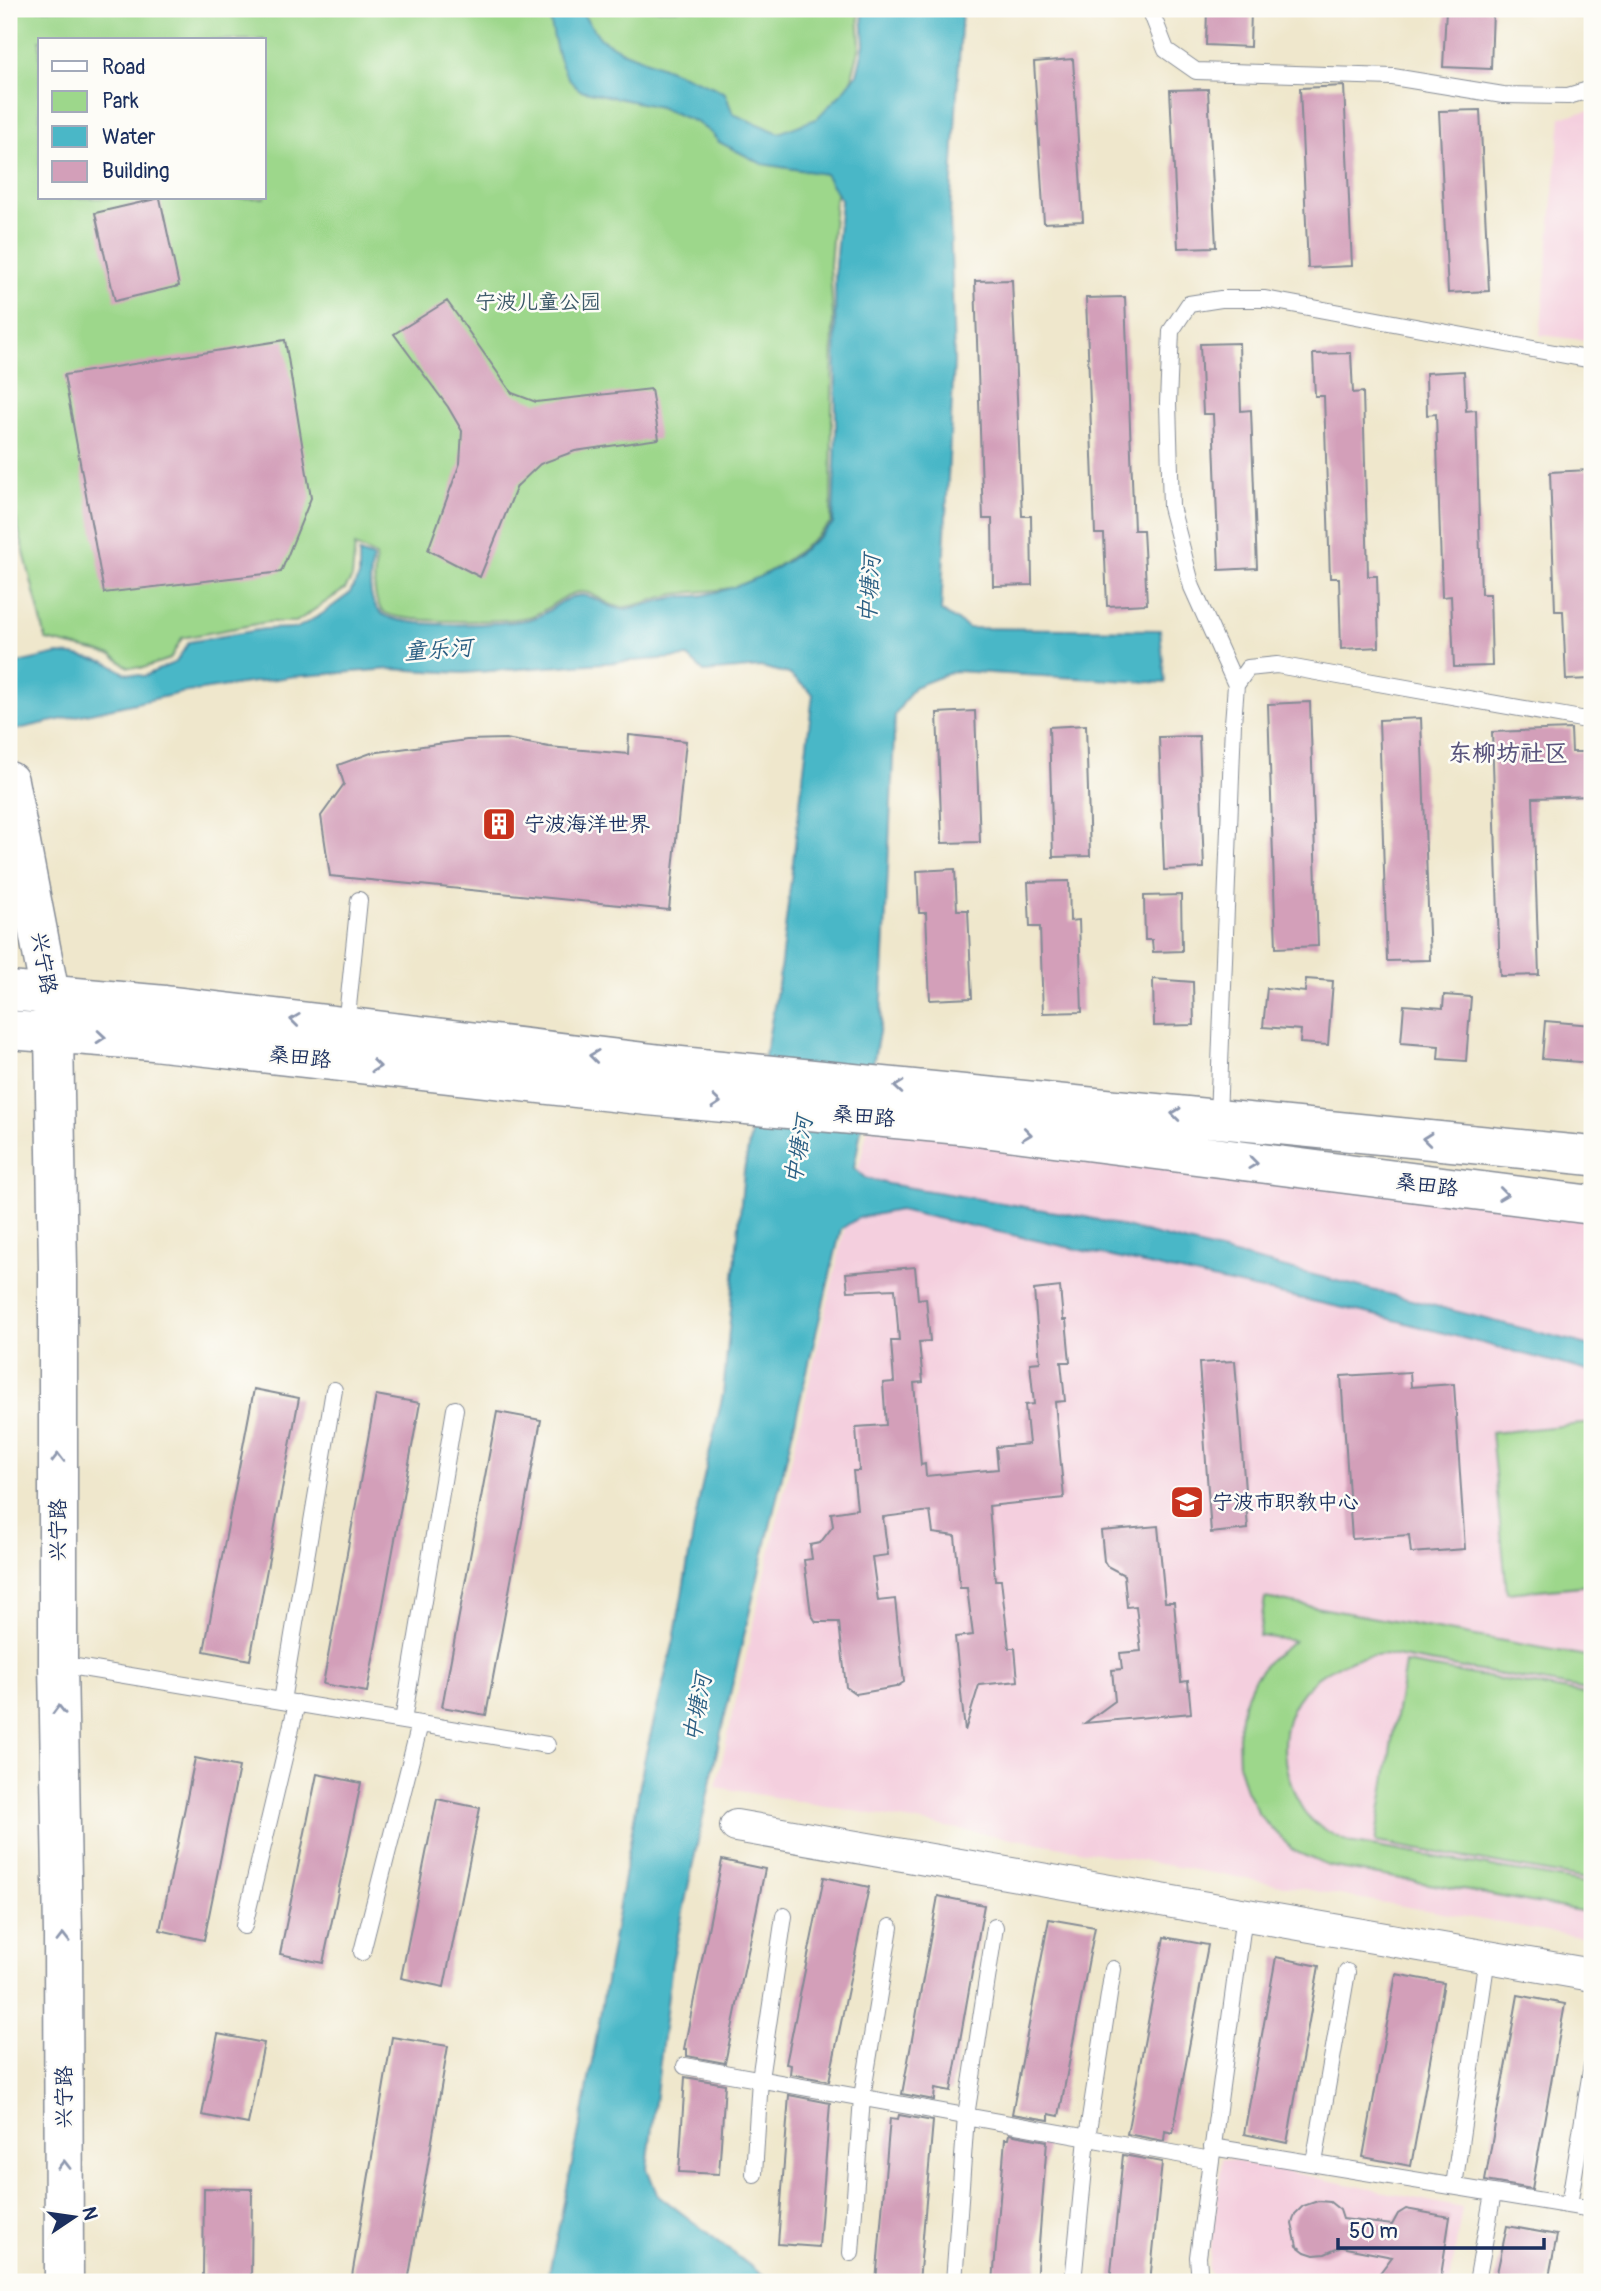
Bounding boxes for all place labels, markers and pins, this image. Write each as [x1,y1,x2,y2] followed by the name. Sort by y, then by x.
[480,805,518,843] building icon: 宁波海洋世界
[524,811,650,838] place label: 宁波海洋世界
[1168,1483,1206,1521] school or university icon: 宁波市职教中心
[1212,1489,1359,1516] place label: 宁波市职教中心

